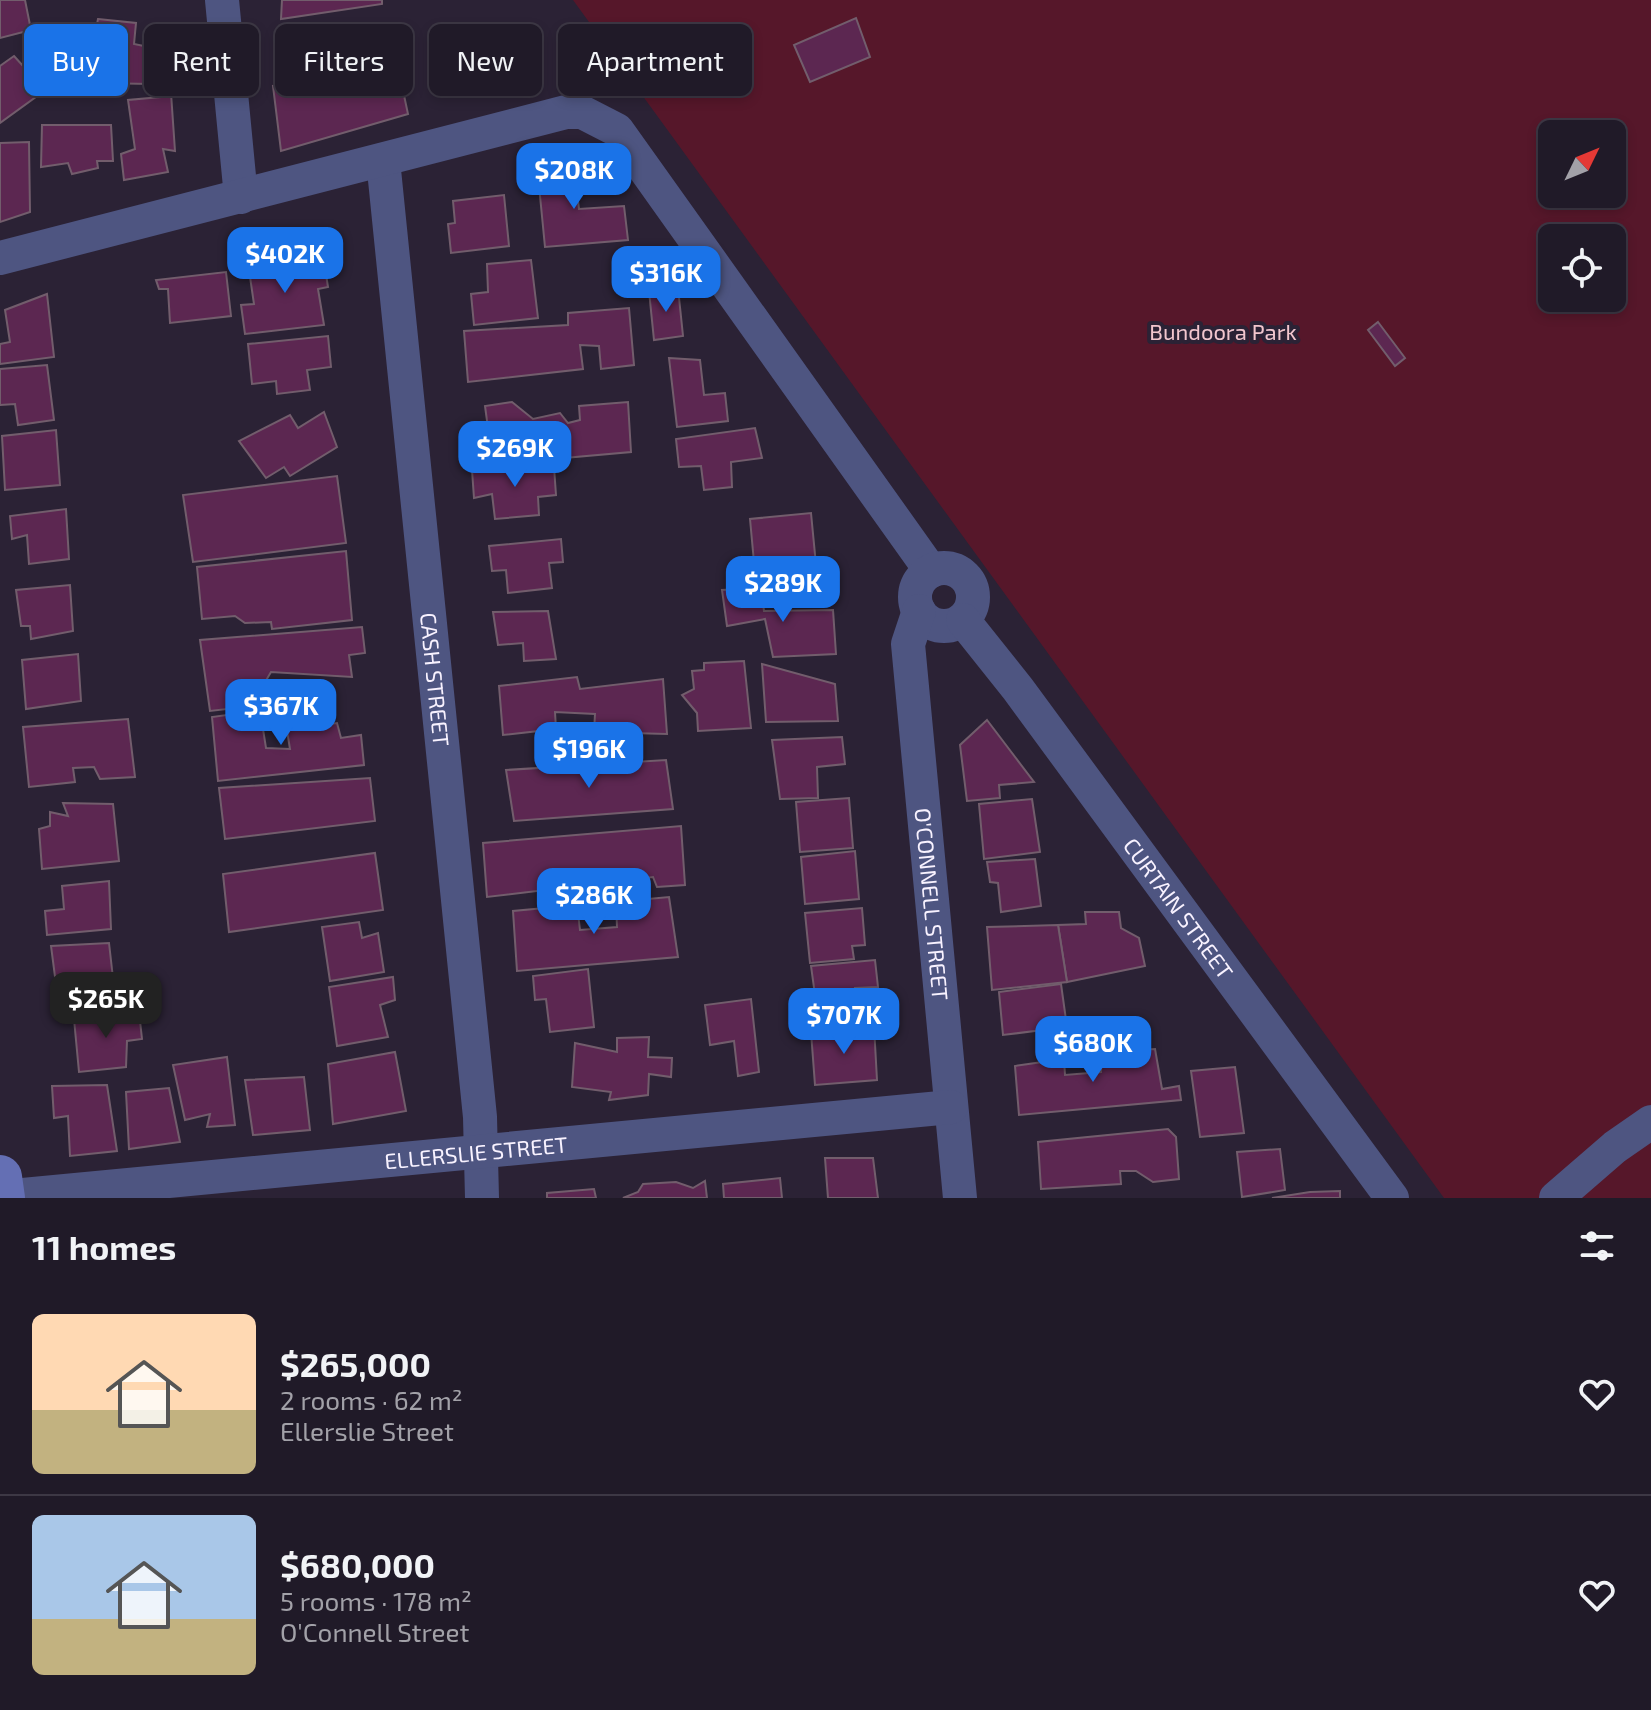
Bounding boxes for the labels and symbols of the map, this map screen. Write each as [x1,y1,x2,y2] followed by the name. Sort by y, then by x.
[1538,120,1626,208] north arrow
[518,143,630,211] pin: $208K
[229,227,341,295] pin: $402K
[610,246,722,314] pin: $316K
[1149,318,1297,344] park label: Bundoora Park
[459,421,571,489] pin: $269K
[727,556,839,624] pin: $289K
[416,611,455,748] street label: CASH STREET
[225,679,337,747] pin: $367K
[533,722,645,790] pin: $196K
[910,807,954,1002] street label: O'CONNELL STREET
[1119,833,1239,984] street label: CURTAIN STREET
[538,868,650,936] pin: $286K
[50,972,162,1040] pin: $265K
[788,988,900,1056] pin: $707K
[1037,1016,1149,1084] pin: $680K
[383,1130,569,1174] street label: ELLERSLIE STREET

